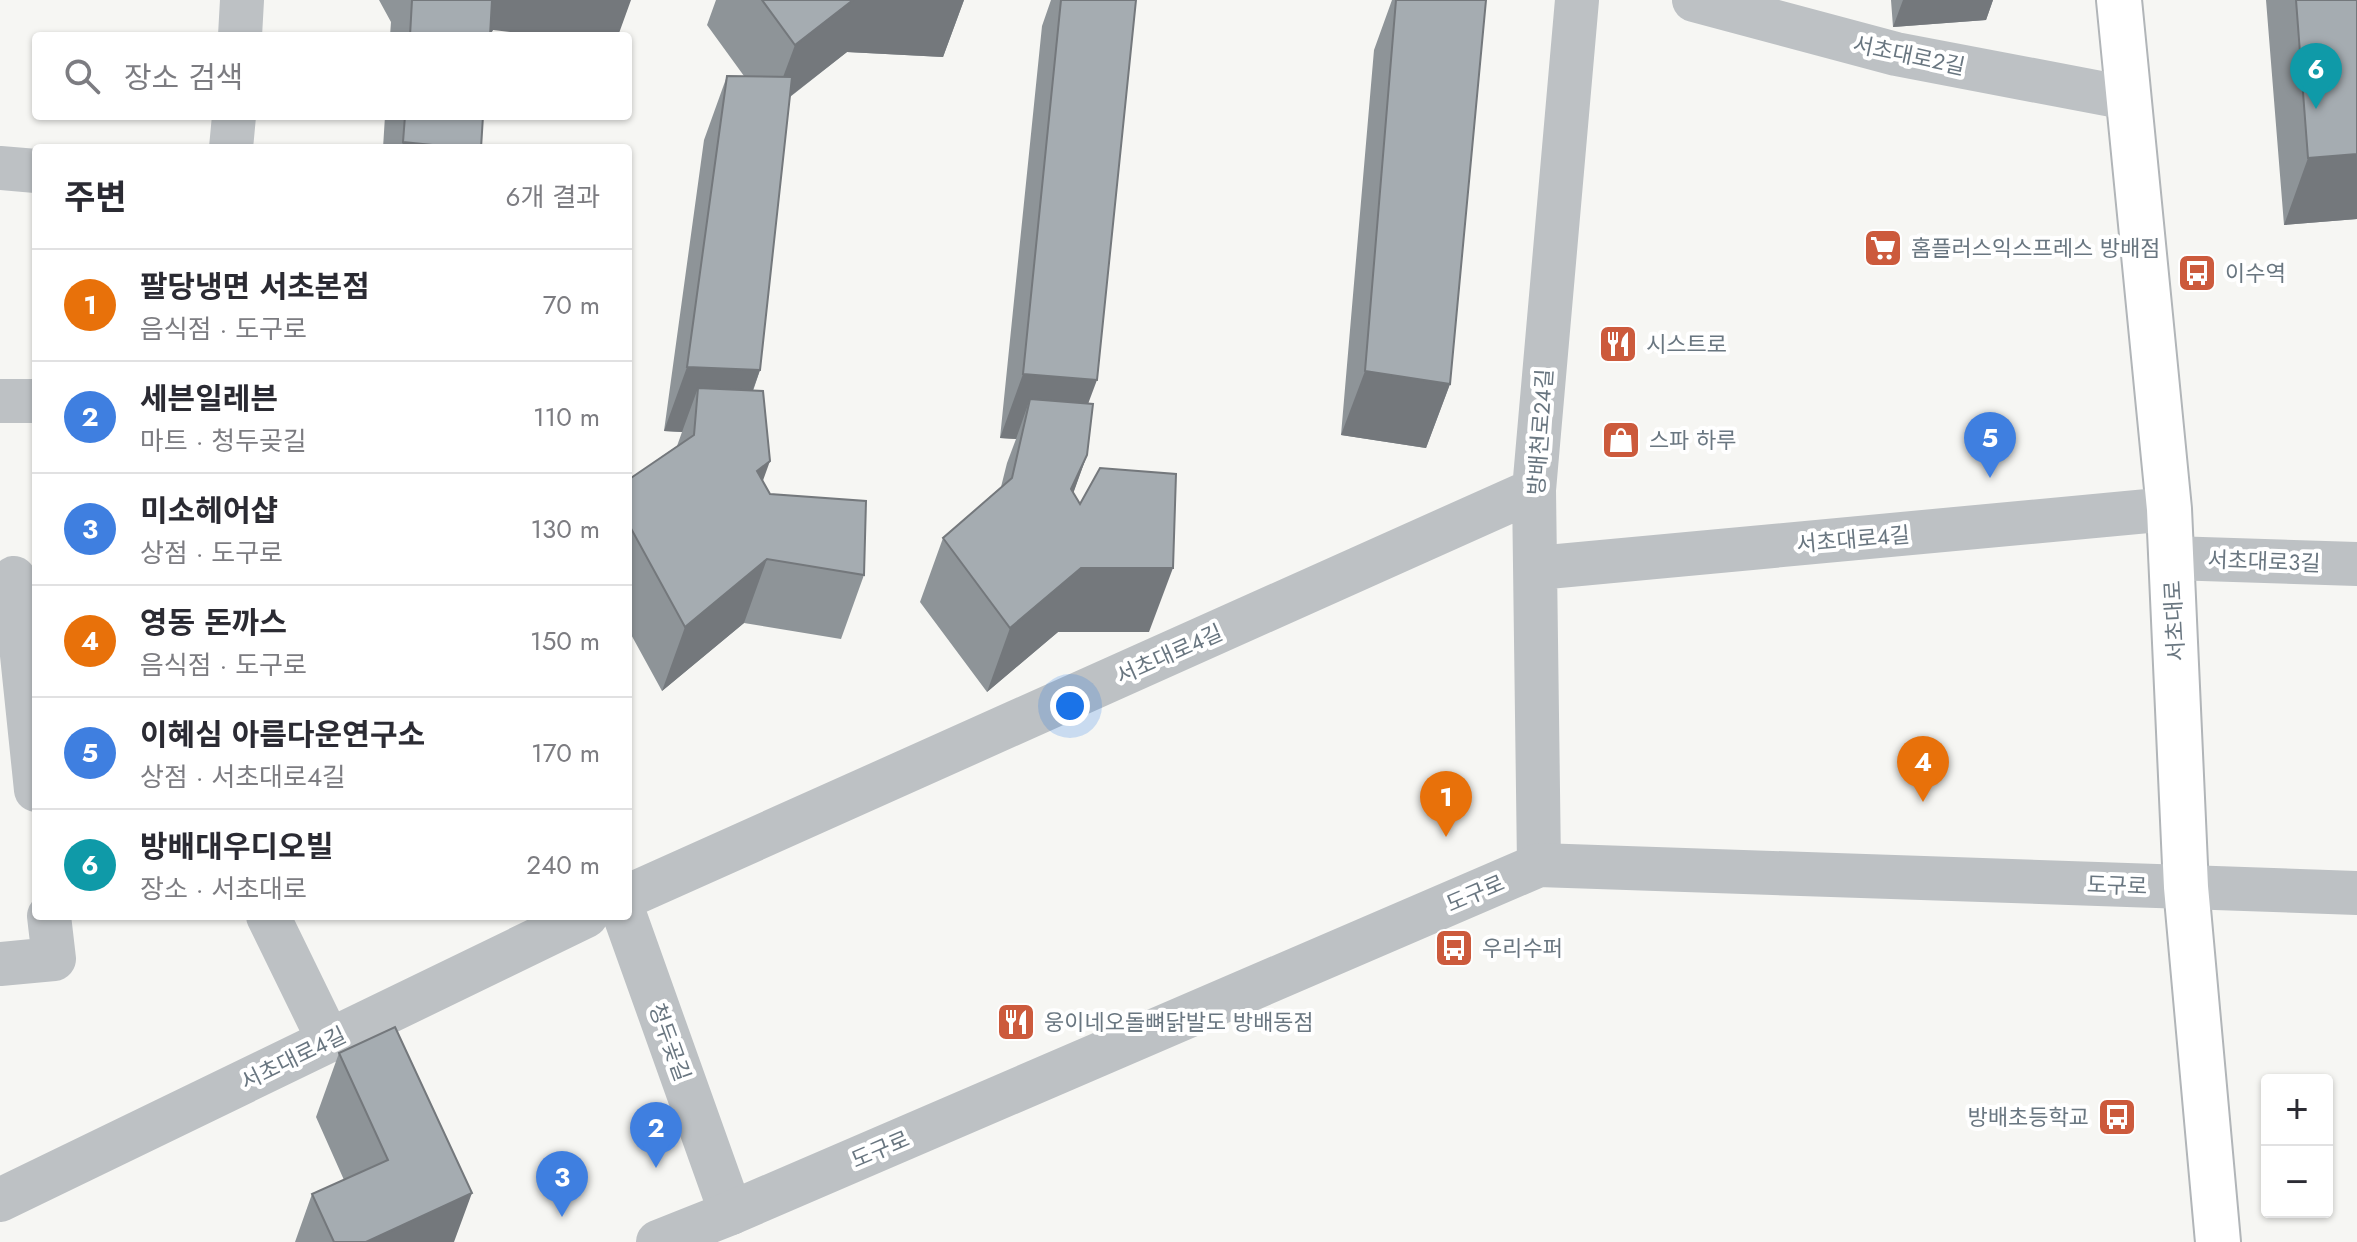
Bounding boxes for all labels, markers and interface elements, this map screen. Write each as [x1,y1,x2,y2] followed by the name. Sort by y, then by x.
[1850,28,1968,82] street label: 서초대로2길
[32,32,632,120] search box
[2290,43,2342,109] pin: 6
[60,54,104,98] icon: search
[124,56,243,99] text: 장소 검색
[64,173,127,222] text: 주변
[505,178,600,216] text: 6개 결과
[1862,227,1904,269] supermarket icon: 홈플러스익스프레스 방배점
[1911,232,2160,264] place label: 홈플러스익스프레스 방배점
[2176,252,2218,294] bus stop icon: 이수역
[2225,257,2286,289] place label: 이수역
[140,265,370,308] text: 팔당냉면 서초본점
[83,286,97,324] text: 1
[543,286,600,324] text: 70 m
[140,310,307,348] text: 음식점 · 도구로
[1597,323,1639,365] restaurant icon: 시스트로
[1646,328,1727,360] place label: 시스트로
[1520,368,1560,496] street label: 방배천로24길
[140,377,278,420] text: 세븐일레븐
[81,398,99,436] text: 2
[533,398,600,436] text: 110 m
[1964,412,2016,478] pin: 5
[1600,419,1642,461] shop icon: 스파 하루
[140,422,307,460] text: 마트 · 청두곶길
[1649,424,1737,456] place label: 스파 하루
[140,489,278,532] text: 미소헤어샵
[82,510,98,548] text: 3
[530,510,600,548] text: 130 m
[1795,518,1911,560] street label: 서초대로4길
[140,534,283,572] text: 상점 · 도구로
[2207,543,2321,579] street label: 서초대로3길
[2156,580,2192,662] street label: 서초대로
[140,601,287,644] text: 영동 돈까스
[1110,616,1228,692] street label: 서초대로4길
[81,622,99,660] text: 4
[530,622,600,660] text: 150 m
[140,646,307,684] text: 음식점 · 도구로
[1050,686,1090,726] your location
[140,713,425,756] text: 이혜심 아름다운연구소
[82,734,98,772] text: 5
[531,734,600,772] text: 170 m
[1897,736,1949,802] pin: 4
[140,758,346,796] text: 상점 · 서초대로4길
[1420,771,1472,837] pin: 1
[140,825,333,868] text: 방배대우디오빌
[81,846,99,884] text: 6
[526,846,600,884] text: 240 m
[1441,866,1509,920] street label: 도구로
[2086,868,2148,902] street label: 도구로
[140,870,307,908] text: 장소 · 서초대로
[1433,927,1475,969] bus stop icon: 우리수퍼
[1482,932,1563,964] place label: 우리수퍼
[641,998,699,1086] street label: 청두곶길
[995,1001,1037,1043] restaurant icon: 웅이네오돌뼈닭발도 방배동점
[1044,1006,1314,1038] place label: 웅이네오돌뼈닭발도 방배동점
[235,1019,351,1097] street label: 서초대로4길
[2261,1074,2333,1218] map controls
[2261,1074,2333,1146] button: +
[2096,1096,2138,1138] bus stop icon: 방배초등학교
[1968,1101,2089,1133] place label: 방배초등학교
[630,1102,682,1168] pin: 2
[846,1122,914,1176] street label: 도구로
[2261,1146,2333,1218] button: −
[536,1151,588,1217] pin: 3

